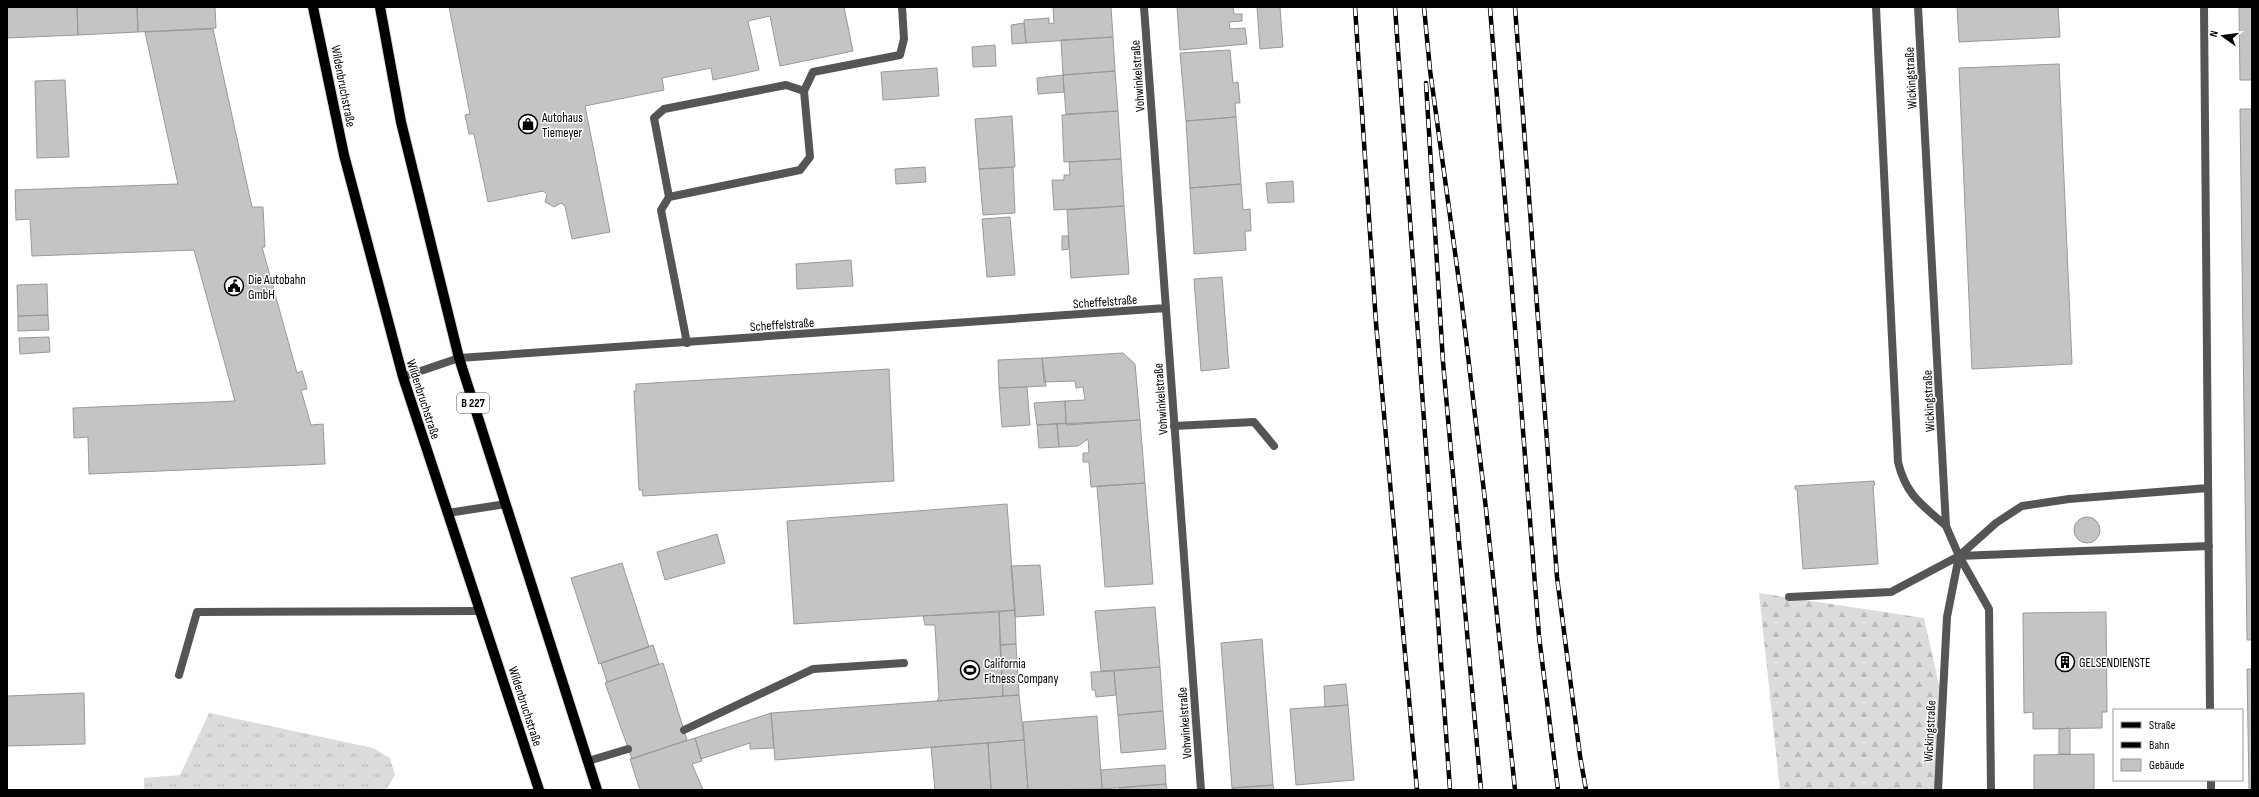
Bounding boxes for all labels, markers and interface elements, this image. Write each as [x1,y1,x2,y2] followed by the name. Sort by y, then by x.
[2203,16,2243,56] north arrow
[2207,29,2221,38] text: N
[1128,39,1148,112] street label: Vohwinkelstraße
[327,44,359,128] street label: Wildenbruchstraße
[1901,47,1921,109] street label: Wickingstraße
[541,110,583,141] place label: Autohaus Tiemeyer
[517,113,539,135] shop icon: Autohaus Tiemeyer
[248,272,306,303] place label: Die Autobahn GmbH
[223,275,245,297] public building icon: Die Autobahn GmbH
[1072,292,1138,312] street label: Scheffelstraße
[749,315,815,335] street label: Scheffelstraße
[403,358,443,441] street label: Wildenbruchstraße
[1151,362,1171,435] street label: Vohwinkelstraße
[1919,370,1939,432] street label: Wickingstraße
[457,393,489,413] road number: B 227
[2054,651,2076,673] building icon: GELSENDIENSTE
[2079,655,2150,671] place label: GELSENDIENSTE
[984,656,1058,687] place label: California Fitness Company
[959,659,981,681] sports icon: California Fitness Company
[505,665,545,748] street label: Wildenbruchstraße
[1175,686,1195,759] street label: Vohwinkelstraße
[1920,700,1940,762] street label: Wickingstraße
[2113,709,2243,781] legend
[2149,718,2176,733] text: Straße
[2149,738,2169,753] text: Bahn
[2149,758,2184,773] text: Gebäude

